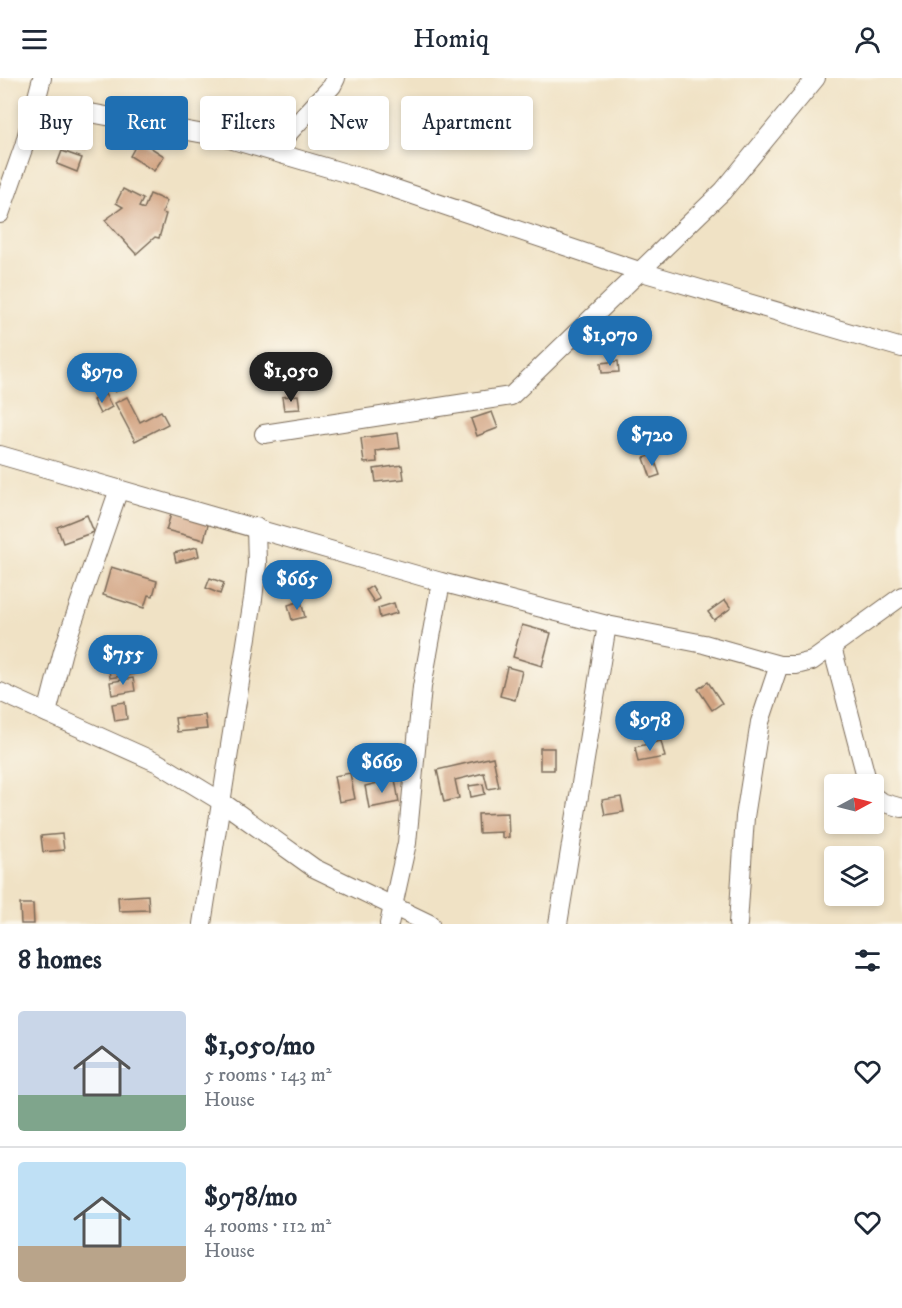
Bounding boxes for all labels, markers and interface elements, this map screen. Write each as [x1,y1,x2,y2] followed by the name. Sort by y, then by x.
[413,22,489,56] text: Homiq
[18,23,51,56] icon: menu
[851,23,884,56] icon: person
[18,96,93,150] chip: Buy
[105,96,188,150] chip: Rent
[200,96,296,150] chip: Filters
[308,96,389,150] chip: New
[401,96,533,150] chip: Apartment
[561,316,659,367] pin: $1,070
[582,323,638,348] text: $1,070
[242,352,340,403] pin: $1,050
[66,353,138,404] pin: $970
[263,359,319,384] text: $1,050
[81,360,123,385] text: $970
[616,416,688,467] pin: $720
[631,423,673,448] text: $720
[261,560,333,611] pin: $665
[276,567,318,592] text: $665
[87,635,159,686] pin: $755
[102,642,144,667] text: $755
[614,701,686,752] pin: $978
[629,708,671,733] text: $978
[346,743,418,794] pin: $669
[361,750,403,775] text: $669
[824,774,884,834] north arrow
[824,774,884,906] map controls
[824,846,884,906] button: layers
[18,944,102,977] text: 8 homes
[851,944,884,977] icon: filters
[204,1030,315,1063] text: $1,050/mo
[66,1035,138,1107] icon: home
[851,1055,884,1088] icon: heart
[204,1063,332,1088] text: 5 rooms · 143 m²
[204,1088,255,1113] text: House
[204,1181,297,1214] text: $978/mo
[66,1186,138,1258] icon: home
[851,1206,884,1239] icon: heart
[204,1214,332,1239] text: 4 rooms · 112 m²
[204,1239,255,1264] text: House

